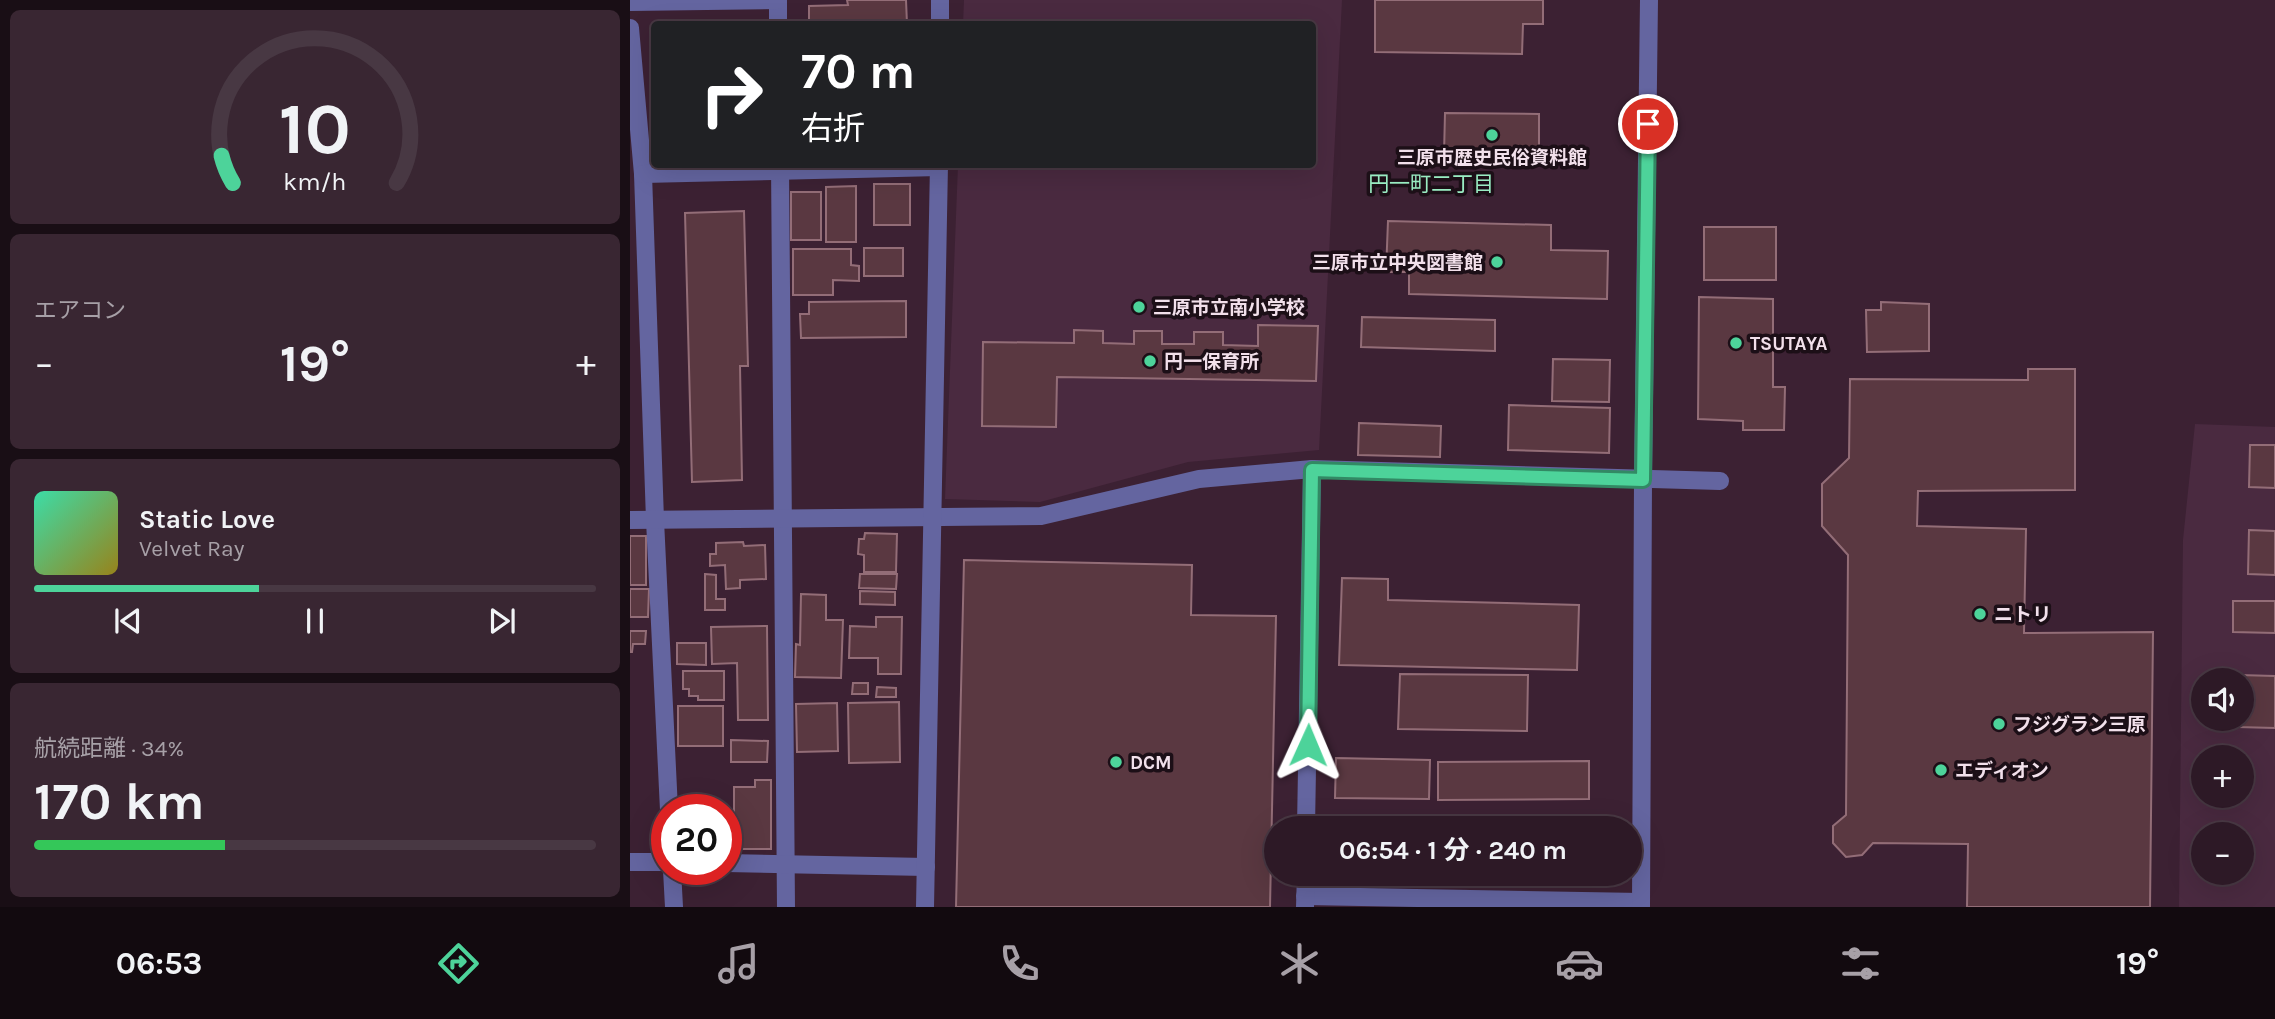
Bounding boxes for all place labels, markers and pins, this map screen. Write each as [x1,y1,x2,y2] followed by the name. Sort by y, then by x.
[1618,94,1678,154] pin
[1484,127,1500,143] marker: 三原市歴史民俗資料館
[1397,147,1587,169] place label: 三原市歴史民俗資料館
[1312,252,1483,274] place label: 三原市立中央図書館
[1489,254,1505,270] marker: 三原市立中央図書館
[1153,297,1305,319] place label: 三原市立南小学校
[1131,299,1147,315] marker: 三原市立南小学校
[1750,333,1828,355] place label: TSUTAYA
[1728,335,1744,351] marker: TSUTAYA
[1164,351,1259,373] place label: 円一保育所
[1142,353,1158,369] marker: 円一保育所
[1994,604,2051,626] place label: ニトリ
[1972,606,1988,622] marker: ニトリ
[2013,714,2146,736] place label: フジグラン三原
[1991,716,2007,732] marker: フジグラン三原
[1130,752,1172,774] place label: DCM
[1108,754,1124,770] marker: DCM
[1955,760,2049,782] place label: エディオン
[1933,762,1949,778] marker: エディオン

